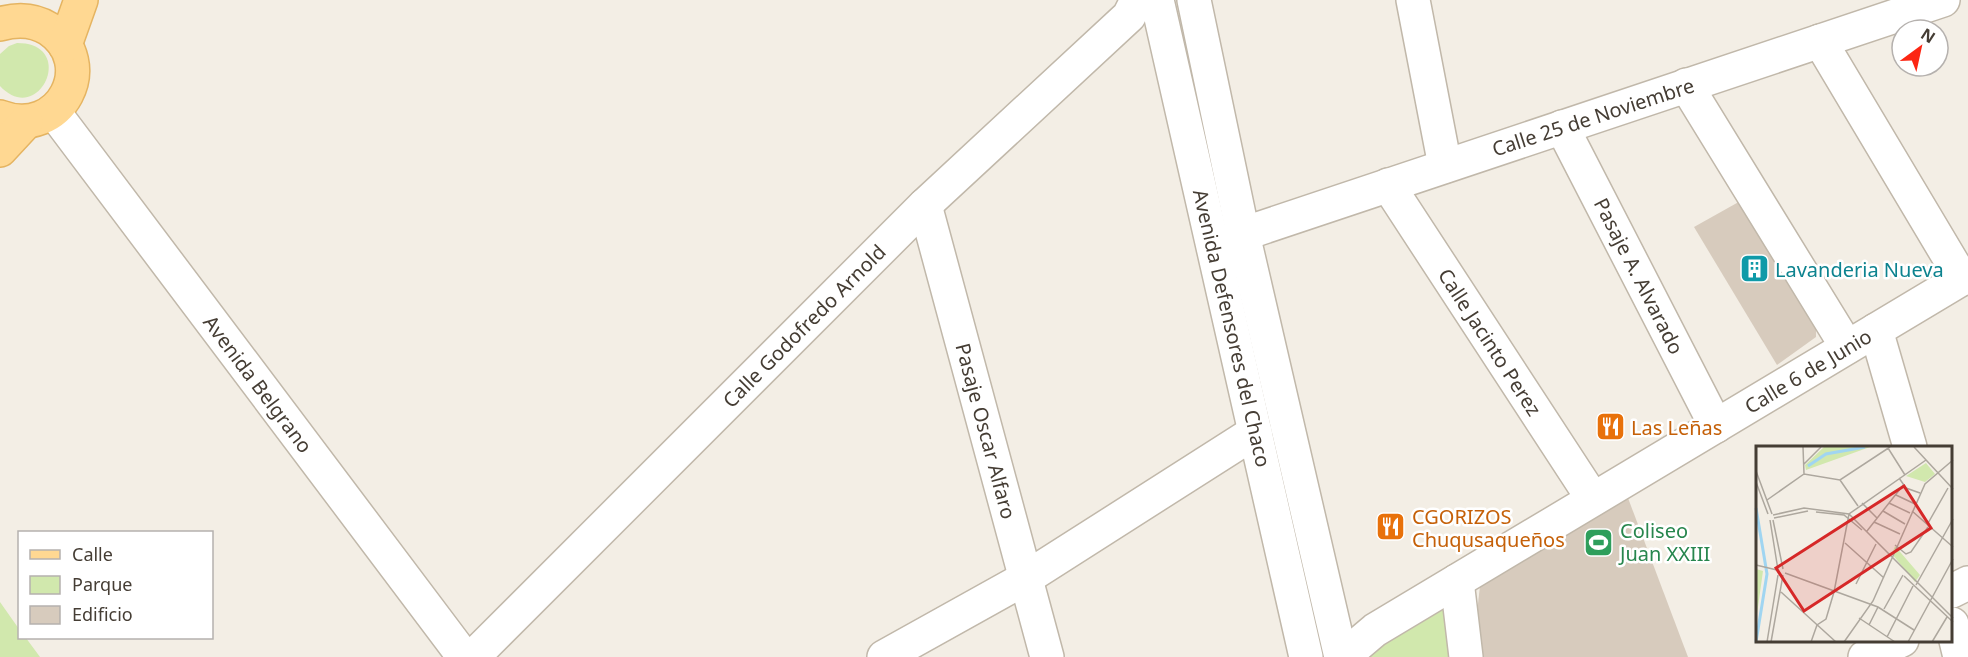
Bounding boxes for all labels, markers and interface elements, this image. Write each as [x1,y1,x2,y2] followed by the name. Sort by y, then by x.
[1890,18,1950,78] north arrow
[1917,23,1940,48] text: N
[1488,72,1698,162] street label: Calle 25 de Noviembre
[1187,186,1277,470] street label: Avenida Defensores del Chaco
[1588,193,1690,359] street label: Pasaje A. Alvarado
[717,239,891,413] street label: Calle Godofredo Arnold
[1738,253,1770,285] building icon: Lavanderia Nueva
[1775,256,1944,283] place label: Lavanderia Nueva
[1432,263,1548,421] street label: Calle Jacinto Perez
[197,310,319,458] street label: Avenida Belgrano
[1740,322,1876,420] street label: Calle 6 de Junio
[950,340,1022,522] street label: Pasaje Oscar Alfaro
[1594,411,1626,443] restaurant icon: Las Leñas
[1631,414,1722,441] place label: Las Leñas
[1756,446,1953,642] inset map
[1412,503,1565,553] place label: CGORIZOS Chuqusaqueños
[1375,511,1407,543] restaurant icon: CGORIZOS Chuqusaqueños
[1618,517,1710,567] place label: Coliseo Juan XXIII
[1583,526,1615,558] sports icon: Coliseo Juan XXIII
[18,531,213,639] legend
[72,542,113,566] text: Calle
[72,572,132,596] text: Parque
[72,602,133,626] text: Edificio

